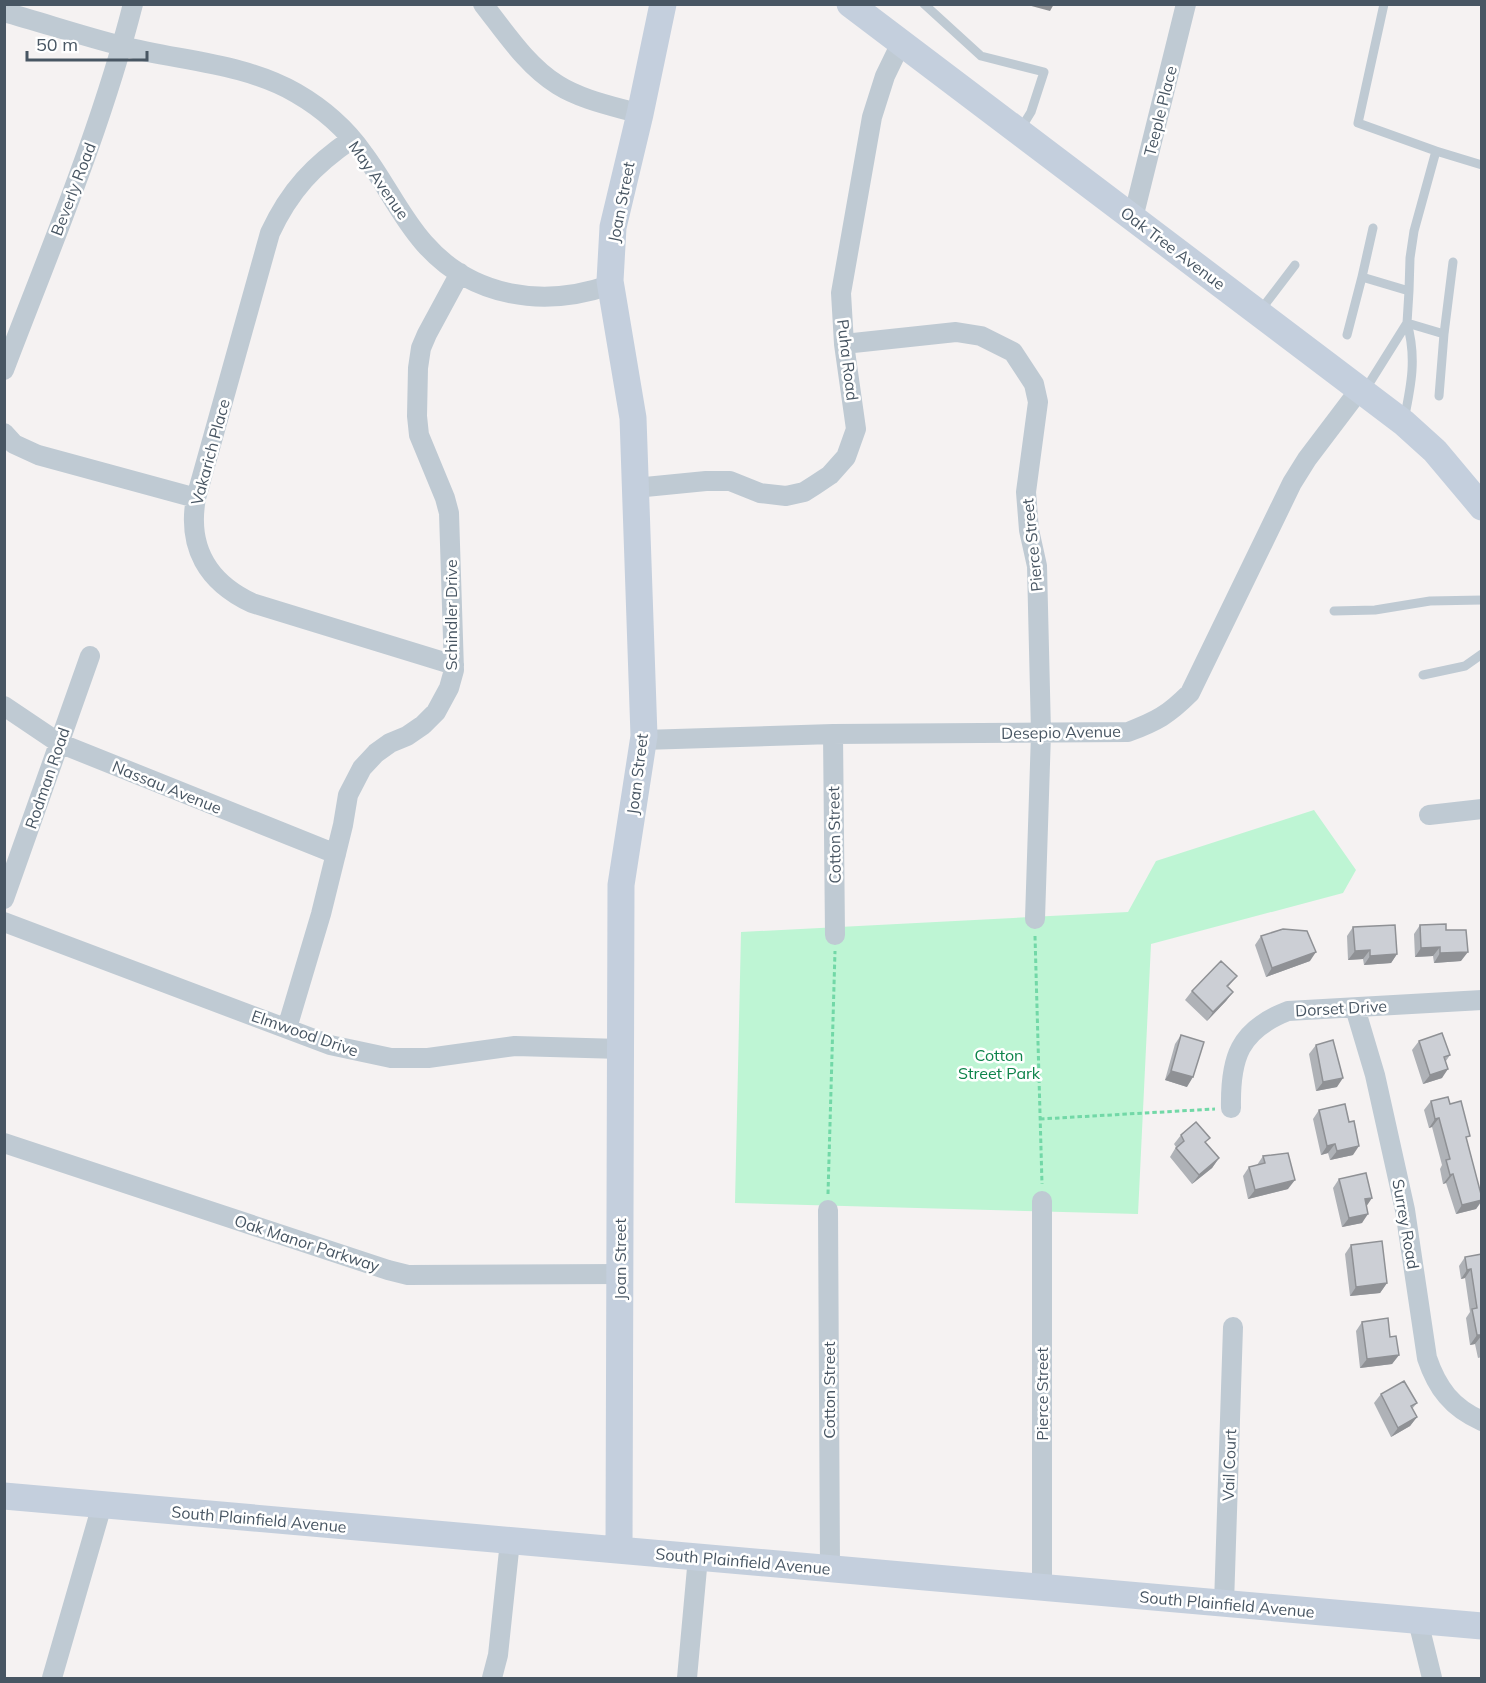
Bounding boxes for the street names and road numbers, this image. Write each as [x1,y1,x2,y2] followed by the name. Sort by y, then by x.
[1139,64,1181,158] street label: Teeple Place
[345,137,413,223] street label: May Avenue
[46,140,100,238] street label: Beverly Road
[603,160,639,244] street label: Joan Street
[1117,202,1229,294] street label: Oak Tree Avenue
[833,318,863,402] street label: Puha Road
[186,397,234,507] street label: Vakarich Place
[1017,497,1047,593] street label: Pierce Street
[441,559,461,671] street label: Schindler Drive
[1001,721,1121,743] street label: Desepio Avenue
[20,725,74,831] street label: Rodman Road
[622,732,652,816] street label: Joan Street
[109,756,225,818] street label: Nassau Avenue
[823,786,845,884] street label: Cotton Street
[1295,996,1387,1020] street label: Dorset Drive
[249,1005,361,1061] street label: Elmwood Drive
[1388,1177,1424,1271] street label: Surrey Road
[232,1210,383,1276] street label: Oak Manor Parkway
[610,1218,630,1300] street label: Joan Street
[819,1341,839,1439] street label: Cotton Street
[1032,1347,1052,1441] street label: Pierce Street
[1218,1428,1240,1501] street label: Vail Court
[171,1501,347,1537] street label: South Plainfield Avenue
[655,1543,831,1579] street label: South Plainfield Avenue
[1139,1586,1315,1622] street label: South Plainfield Avenue

